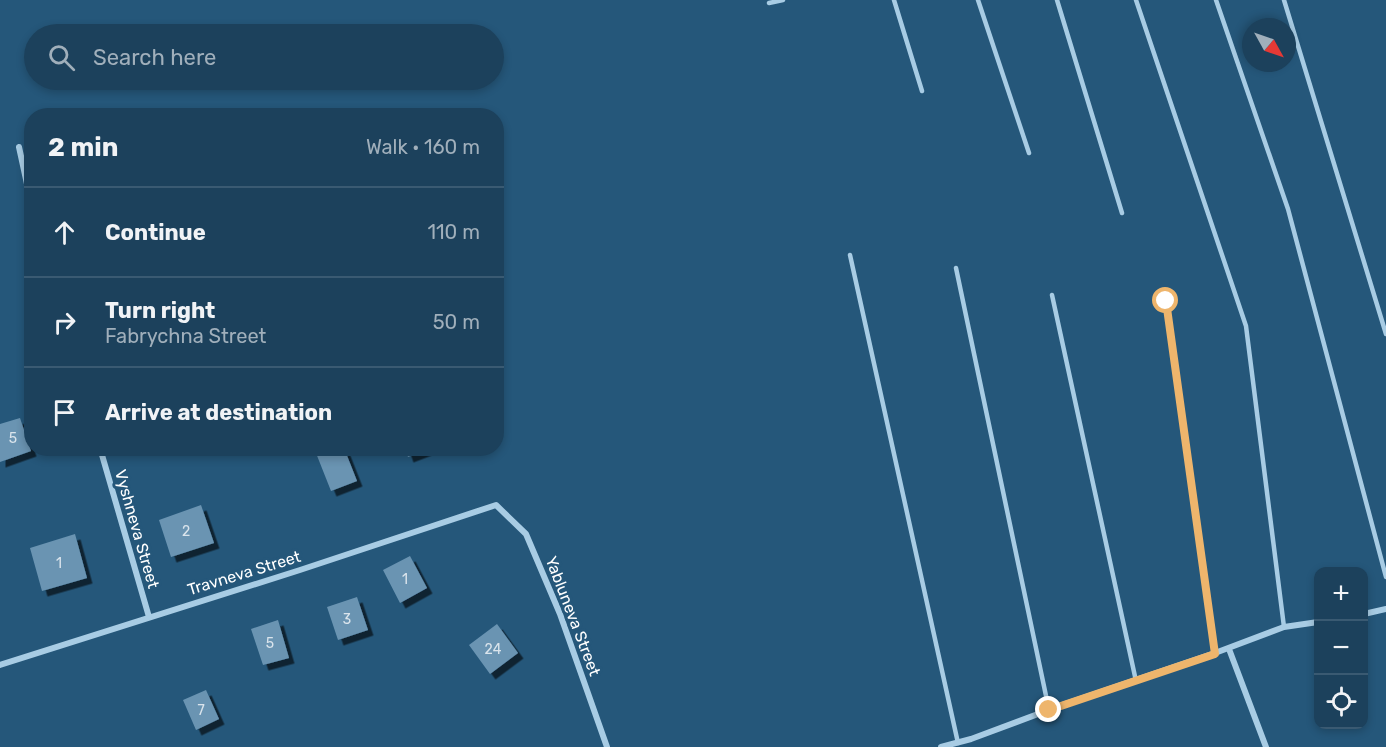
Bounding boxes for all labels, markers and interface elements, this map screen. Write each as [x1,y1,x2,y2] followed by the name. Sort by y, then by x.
[1242,18,1296,72] north arrow
[24,24,504,90] search box
[45,41,78,74] icon: search
[93,44,216,71] text: Search here
[48,132,118,163] text: 2 min
[366,135,480,159] text: Walk · 160 m
[48,216,81,249] icon: ahead
[105,219,206,246] text: Continue
[428,220,480,244] text: 110 m
[1152,287,1178,313] route start
[105,297,215,324] text: Turn right
[48,306,81,339] icon: right
[433,310,480,334] text: 50 m
[105,324,266,348] text: Fabrychna Street
[48,396,81,429] icon: arrive
[105,399,332,426] text: Arrive at destination
[9,430,17,447] house number: 5
[111,467,163,591] street label: Vyshneva Street
[182,523,190,540] house number: 2
[185,547,303,599] street label: Travneva Street
[541,554,605,678] street label: Yabluneva Street
[56,555,62,572] house number: 1
[1314,567,1368,729] map controls
[1314,567,1368,621] button: +
[402,571,408,588] house number: 1
[343,611,351,628] house number: 3
[1314,621,1368,675] button: −
[266,635,274,652] house number: 5
[485,641,502,658] house number: 24
[1314,675,1368,729] button: locate
[1035,696,1061,722] route end
[197,702,205,719] house number: 7

